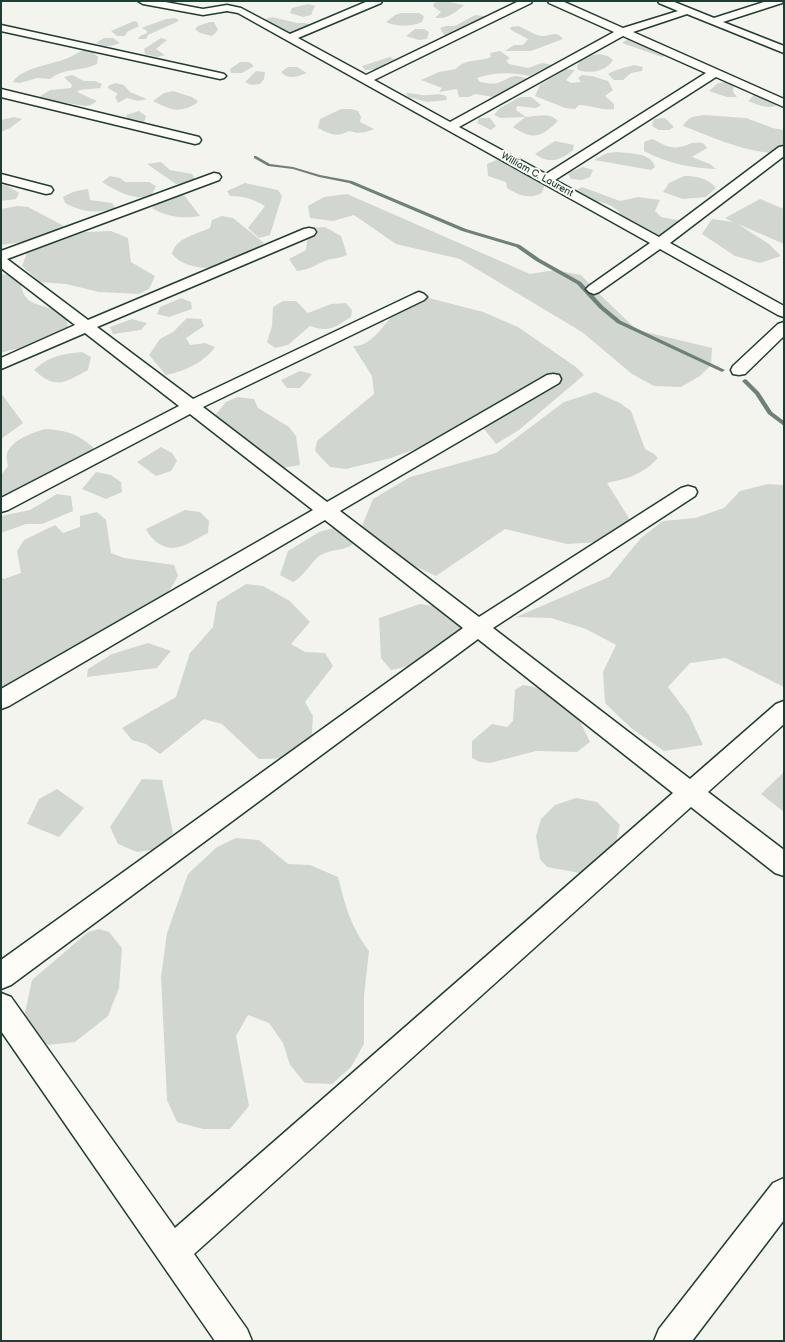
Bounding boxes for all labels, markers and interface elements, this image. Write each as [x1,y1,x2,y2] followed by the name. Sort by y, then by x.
[499,150,575,200] street label: William C. Laurent

